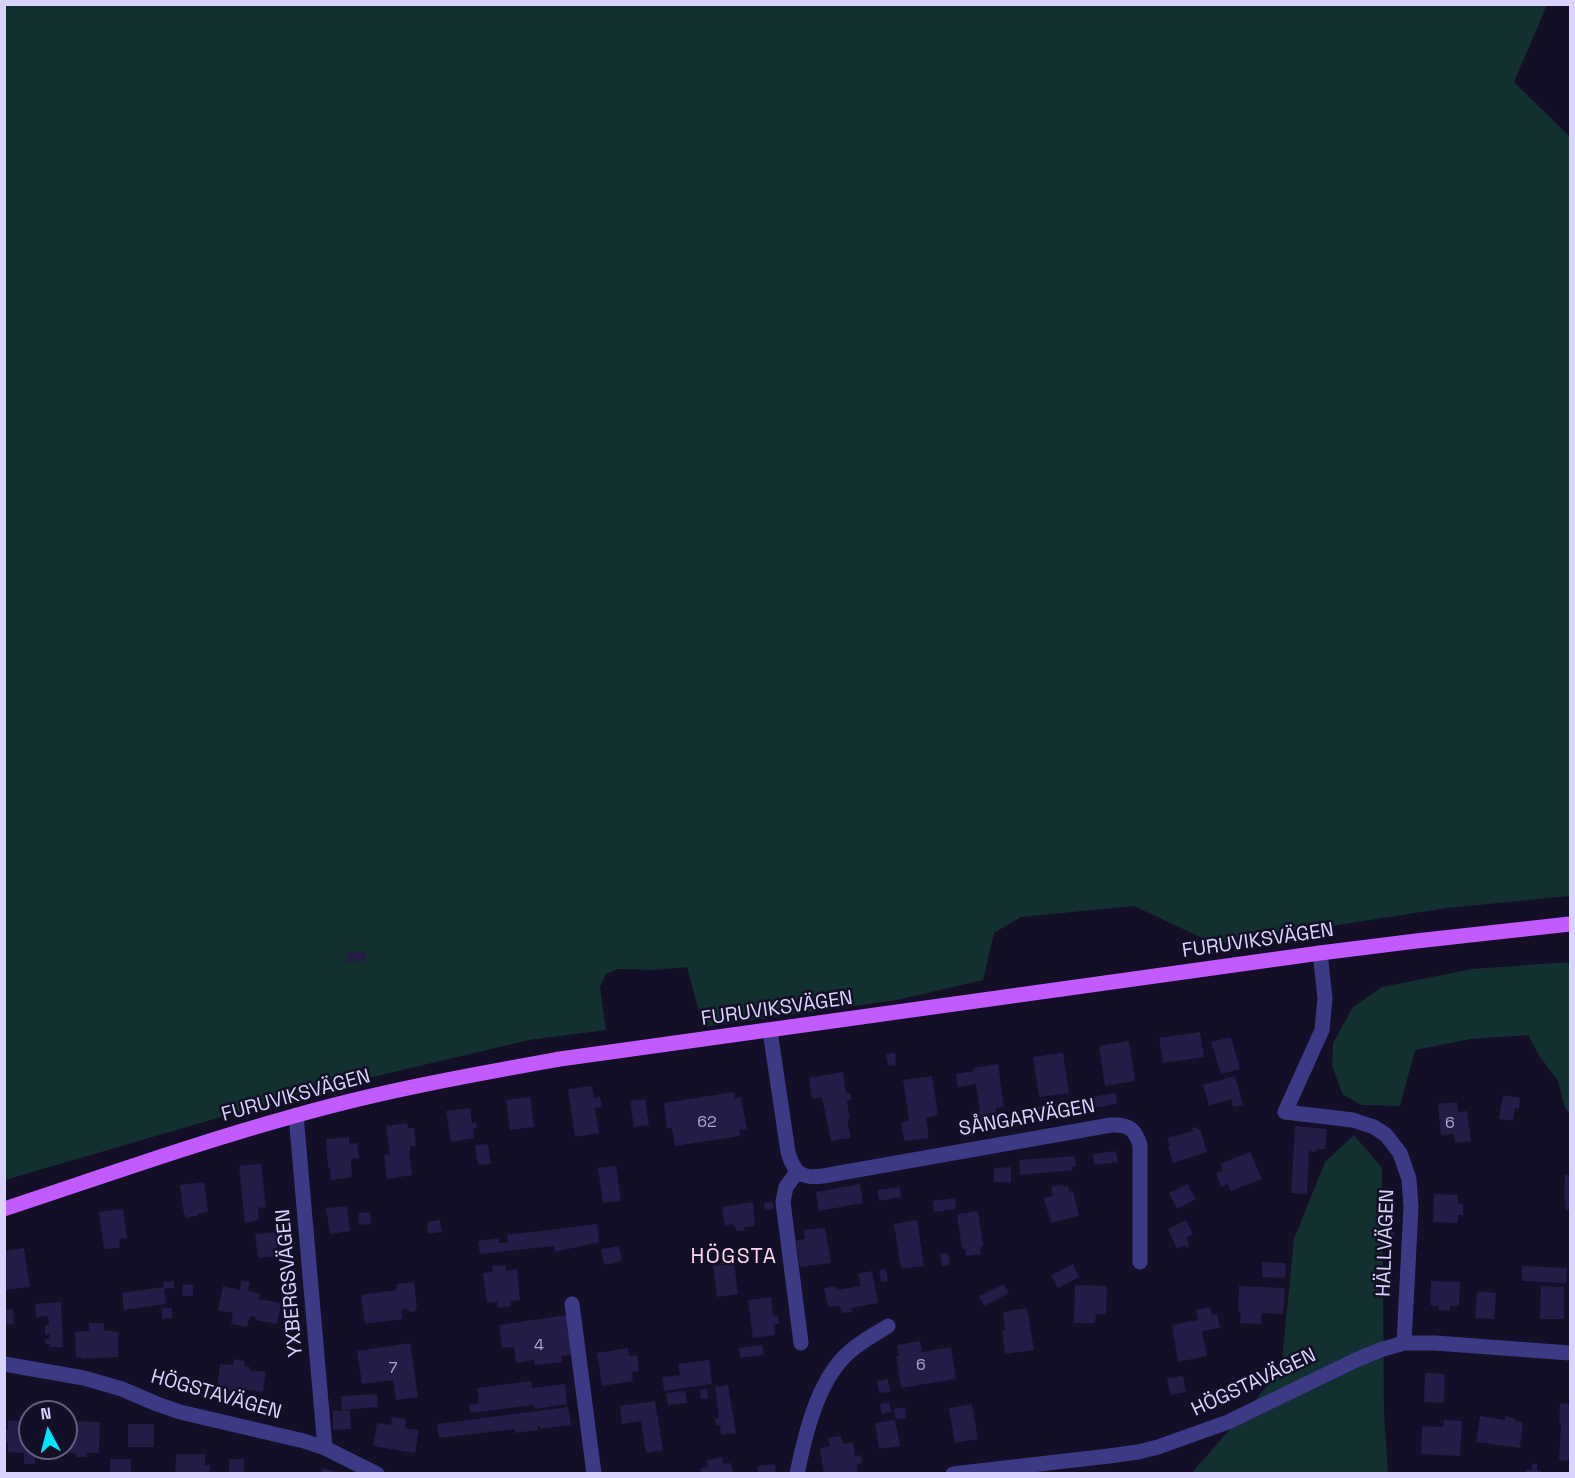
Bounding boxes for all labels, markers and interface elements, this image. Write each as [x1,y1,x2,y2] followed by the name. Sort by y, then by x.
[1181,918,1335,964] street label: FURUVIKSVÄGEN
[700,986,854,1032] street label: FURUVIKSVÄGEN
[219,1065,373,1127] street label: FURUVIKSVÄGEN
[957,1094,1097,1142] street label: SÅNGARVÄGEN
[697,1113,717,1133] house number: 62
[1445,1114,1455,1134] house number: 6
[1372,1189,1400,1297] street label: HÄLLVÄGEN
[272,1208,308,1358] street label: YXBERGSVÄGEN
[691,1244,777,1270] district label: HÖGSTA
[534,1336,544,1356] house number: 4
[1188,1344,1320,1422] street label: HÖGSTAVÄGEN
[916,1356,926,1376] house number: 6
[388,1359,398,1379] house number: 7
[148,1365,284,1425] street label: HÖGSTAVÄGEN
[18,1400,78,1460] north arrow
[39,1403,53,1425] text: N

